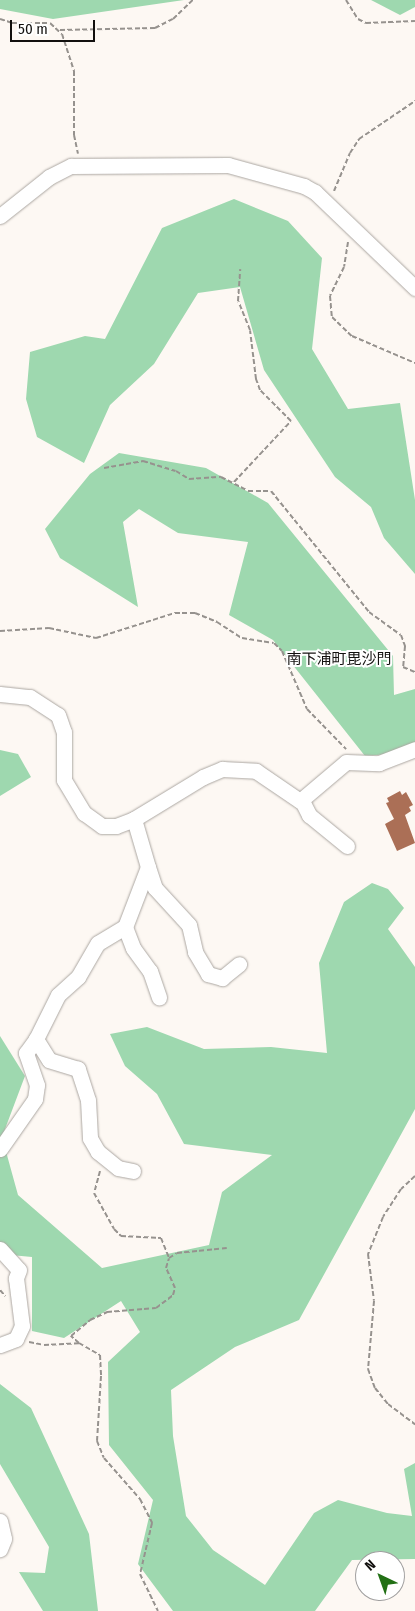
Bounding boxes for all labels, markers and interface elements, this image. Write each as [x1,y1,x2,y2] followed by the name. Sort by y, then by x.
[12,10,98,42] scale bar
[18,20,48,38] text: 50 m
[287,651,391,669] district label: 南下浦町毘沙門
[355,1551,405,1601] north arrow
[361,1556,379,1574] text: N

